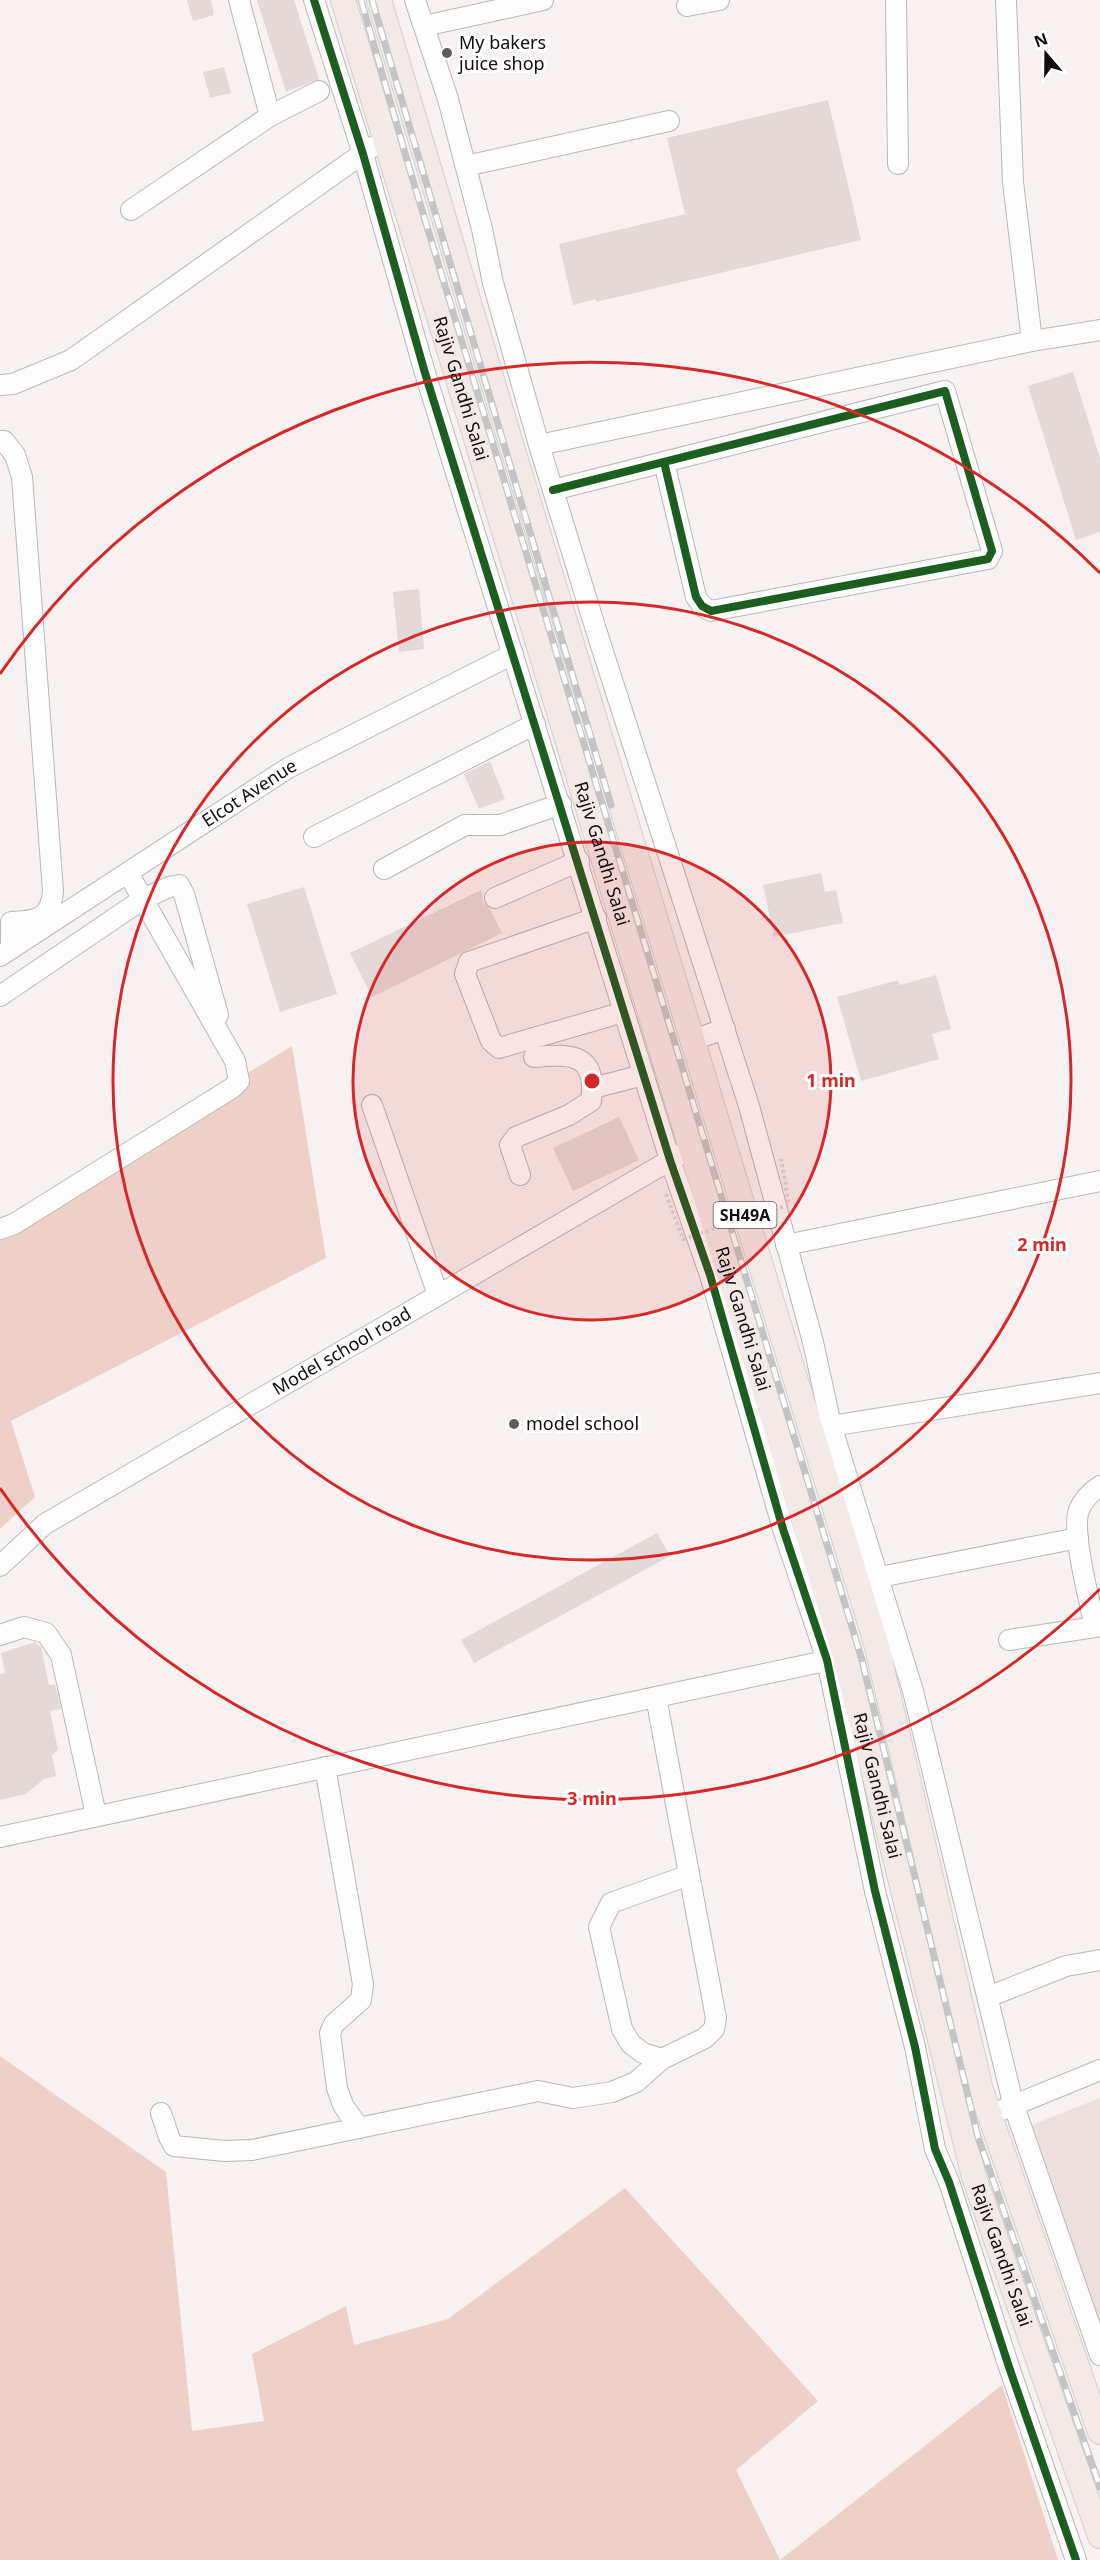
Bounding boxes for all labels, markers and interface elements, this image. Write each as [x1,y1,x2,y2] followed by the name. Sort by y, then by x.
[1016,24,1076,84] north arrow
[1031,27,1051,52] text: N
[458,30,546,75] place label: My bakers juice shop
[440,46,454,60] marker: My bakers juice shop
[429,313,495,463] street label: Rajiv Gandhi Salai
[197,753,300,832] street label: Elcot Avenue
[570,778,636,929] street label: Rajiv Gandhi Salai
[806,1068,856,1092] text: 1 min
[582,1071,602,1091] centre of rings
[714,1202,777,1228] road number: SH49A
[1017,1232,1067,1256] text: 2 min
[711,1243,777,1394] street label: Rajiv Gandhi Salai
[268,1301,415,1400] street label: Model school road
[526,1411,639,1435] place label: model school
[507,1417,521,1431] marker: model school
[848,1710,908,1861] street label: Rajiv Gandhi Salai
[567,1786,617,1810] text: 3 min
[966,2180,1039,2329] street label: Rajiv Gandhi Salai

